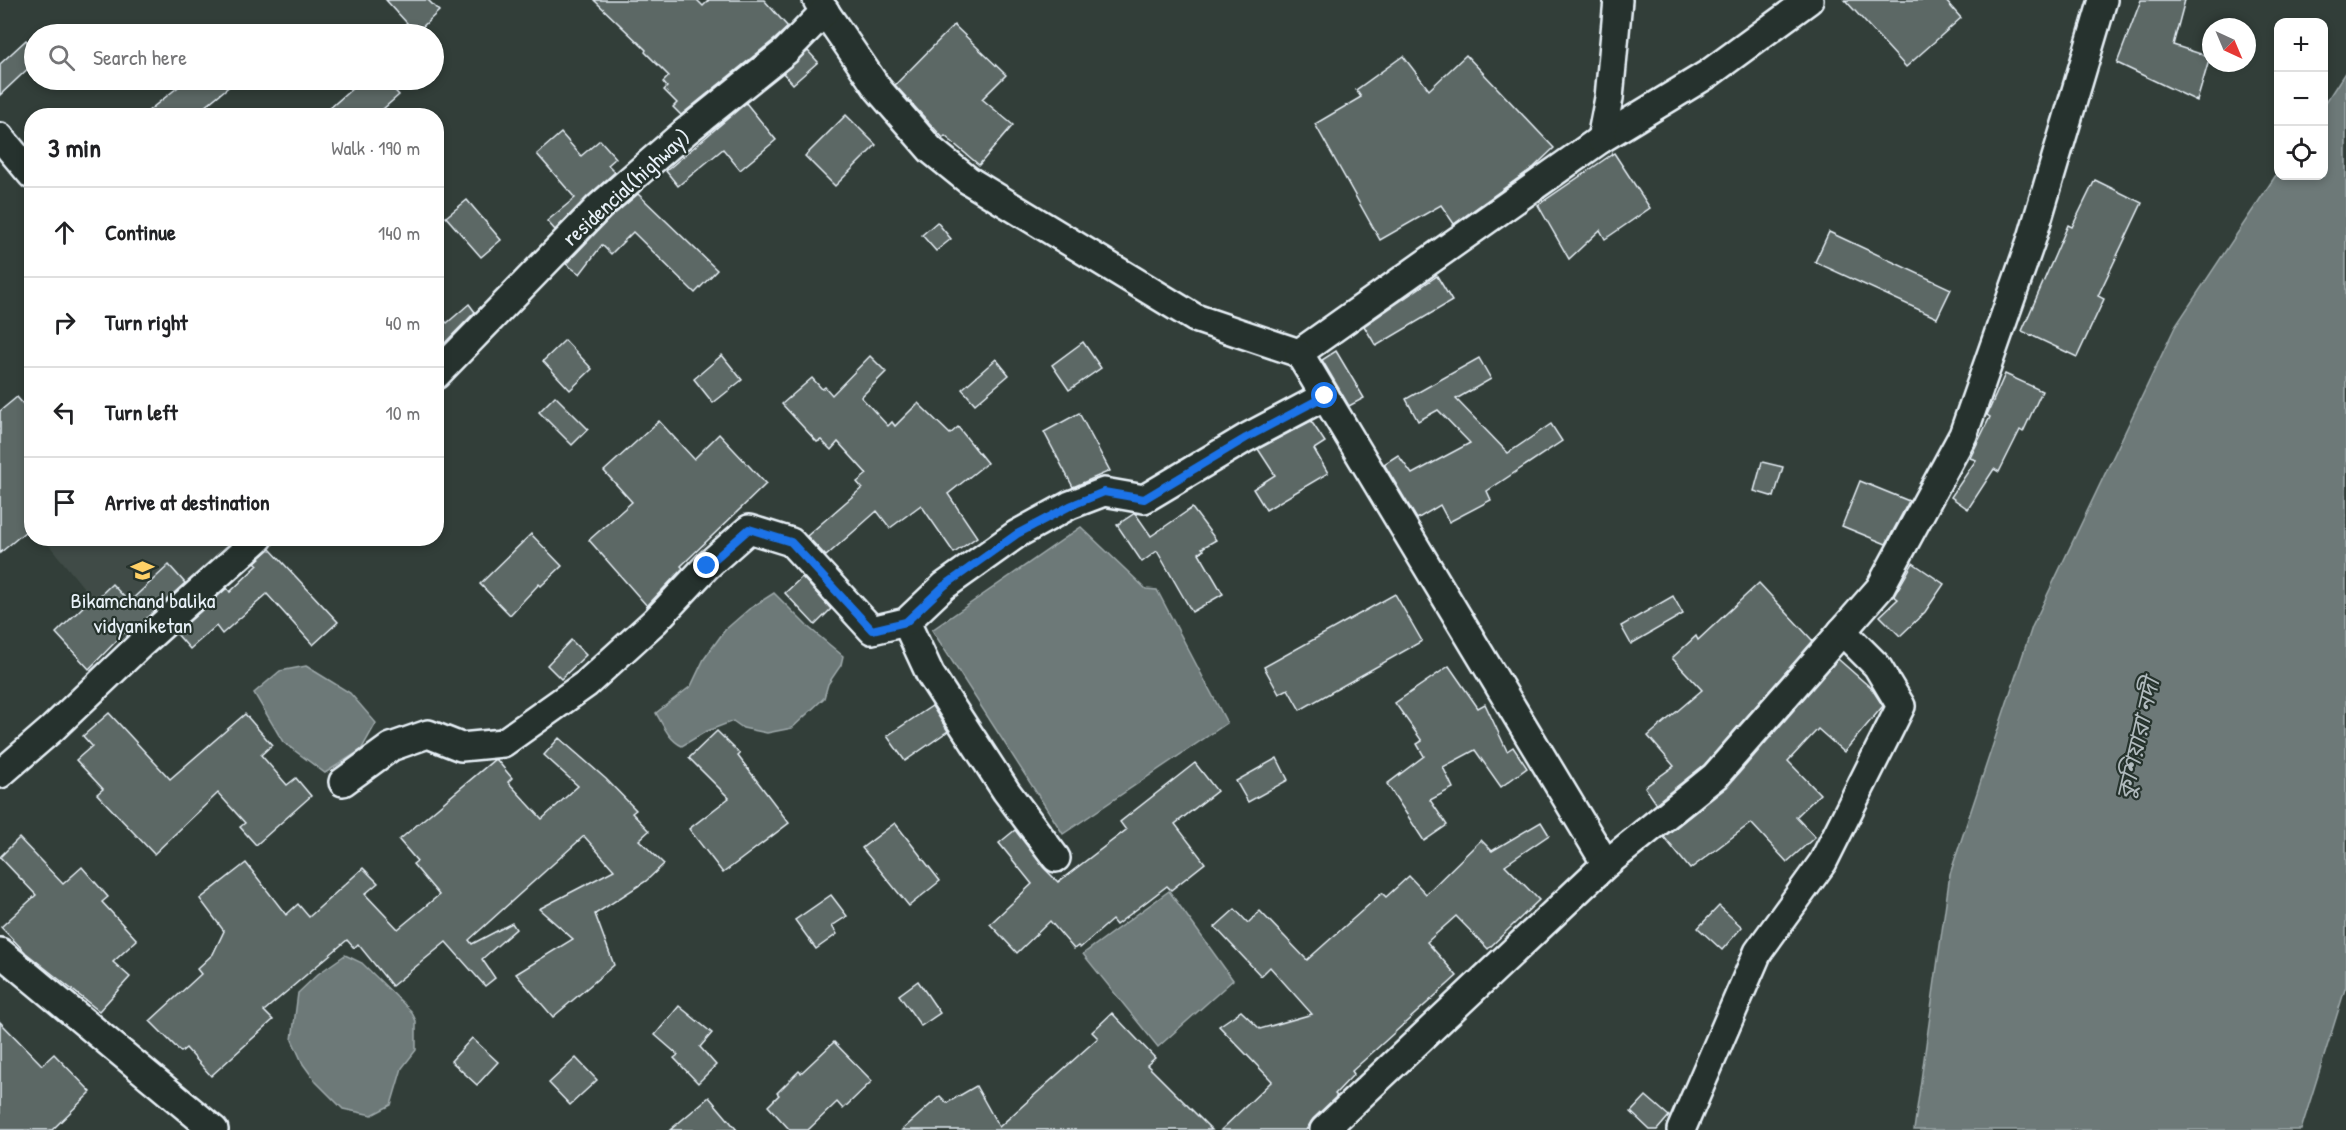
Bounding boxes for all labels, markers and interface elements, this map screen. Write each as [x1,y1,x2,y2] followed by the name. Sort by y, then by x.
[2202,18,2256,72] north arrow
[2274,18,2328,180] map controls
[2274,18,2328,72] button: +
[24,24,444,90] search box
[45,41,78,74] icon: search
[93,42,187,72] text: Search here
[2274,72,2328,126] button: −
[556,121,696,253] street label: residencial(highway)
[2274,126,2328,180] button: locate
[48,130,101,165] text: 3 min
[331,134,420,161] text: Walk · 190 m
[48,216,81,249] icon: ahead
[105,217,176,247] text: Continue
[378,219,420,246] text: 140 m
[48,306,81,339] icon: right
[105,307,188,337] text: Turn right
[385,309,420,336] text: 40 m
[1311,382,1337,408] route start
[48,396,81,429] icon: left
[105,397,178,427] text: Turn left
[386,399,420,426] text: 10 m
[48,486,81,519] icon: arrive
[105,487,270,517] text: Arrive at destination
[693,552,719,578] route end
[130,558,156,584] school or university icon: Bikamchand balika vidyaniketan
[70,585,216,640] place label: Bikamchand balika vidyaniketan
[2108,670,2168,803] water label: কুশিয়ারা নদী

